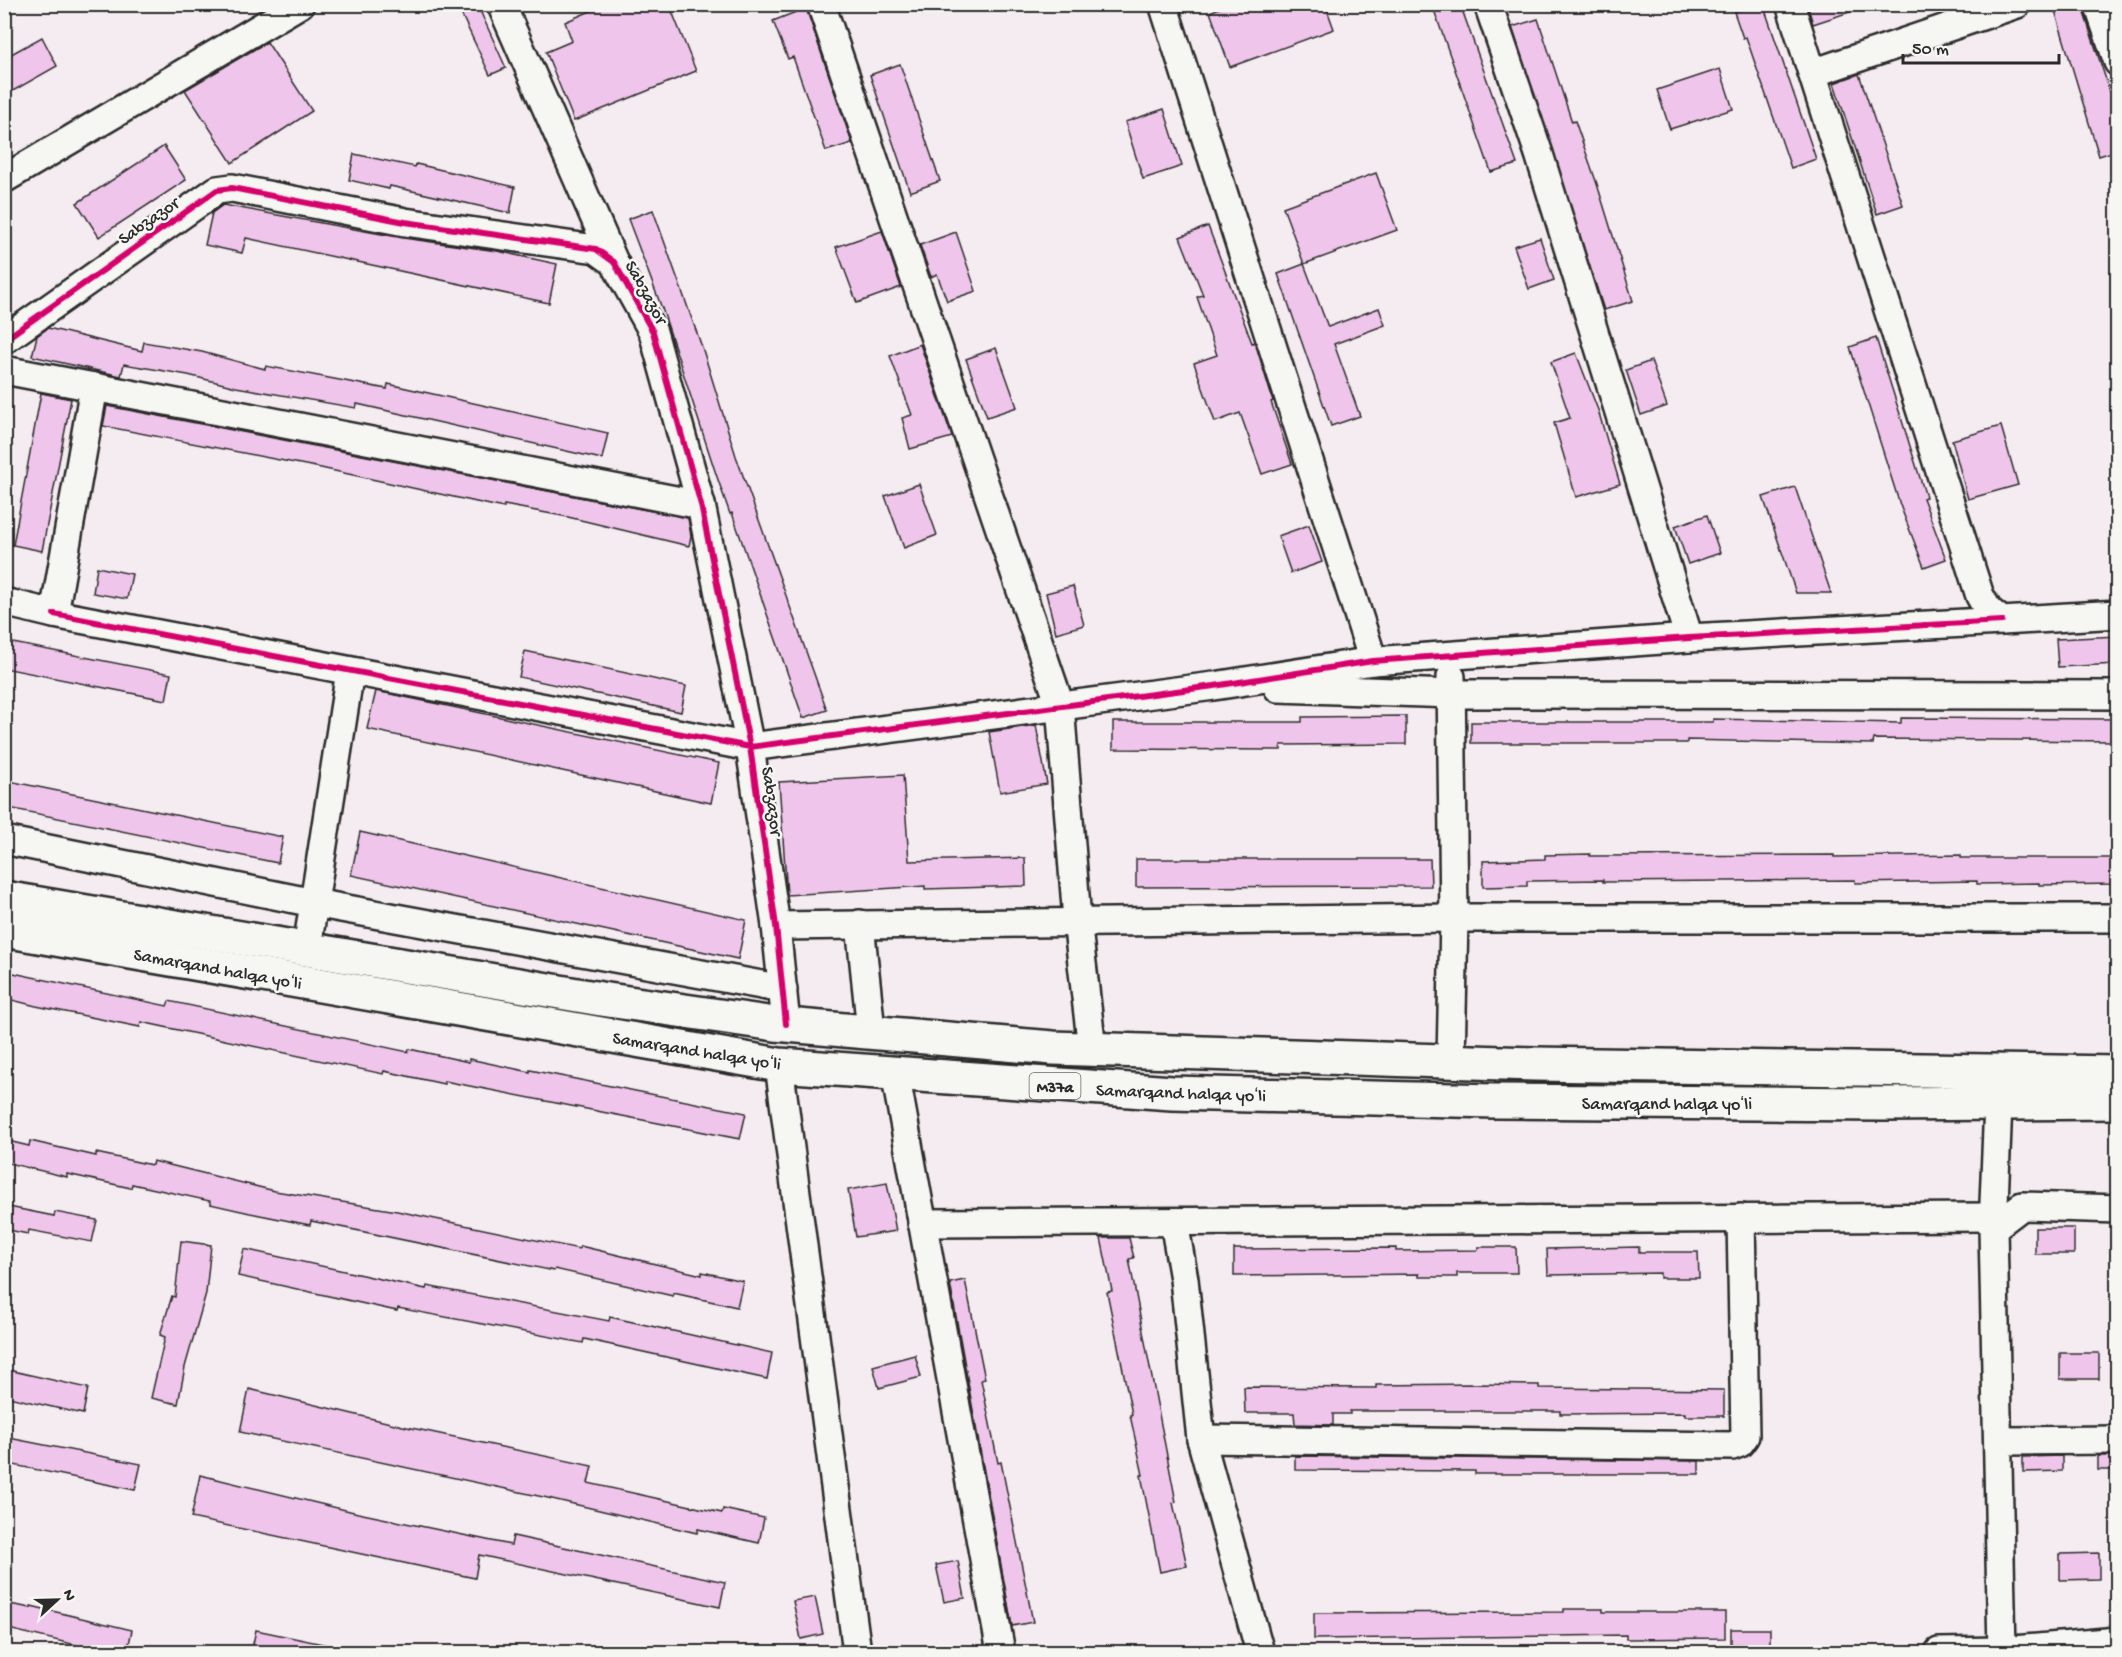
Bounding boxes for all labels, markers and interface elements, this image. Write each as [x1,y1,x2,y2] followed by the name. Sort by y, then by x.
[1903,27,2059,65] scale bar
[1912,40,1949,61] text: 50 m
[115,193,185,251] street label: Sabzazor
[619,258,672,330] street label: Sabzazor
[755,766,786,839] street label: Sabzazor
[132,945,303,996] street label: Samarqand halqa yoʻli
[611,1029,782,1076] street label: Samarqand halqa yoʻli
[1030,1073,1080,1099] road number: M37a
[1095,1081,1266,1108] street label: Samarqand halqa yoʻli
[1582,1095,1752,1116] street label: Samarqand halqa yoʻli
[27,1570,87,1630] north arrow
[57,1587,79,1605] text: N

